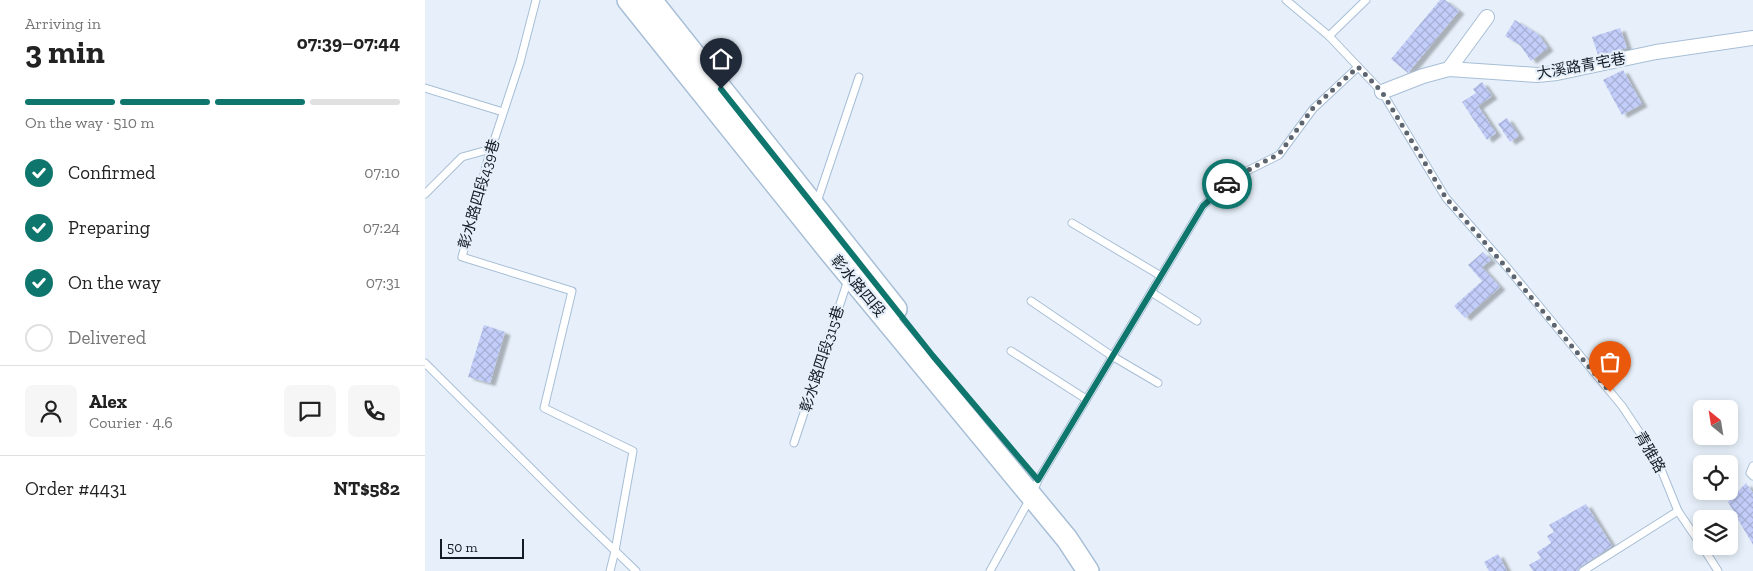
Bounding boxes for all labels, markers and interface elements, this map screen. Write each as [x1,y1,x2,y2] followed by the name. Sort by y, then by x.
[25,14,101,33] text: Arriving in
[297,31,400,54] text: 07:39–07:44
[25,33,105,71] text: 3 min
[700,38,742,89] pin
[707,45,735,73] icon: home
[1535,49,1627,83] street label: 大溪路青宅巷
[25,113,154,132] text: On the way · 510 m
[455,137,503,251] street label: 彰水路四段439巷
[25,159,53,187] icon: check
[1202,159,1252,209] courier
[68,161,155,184] text: Confirmed
[364,163,400,182] text: 07:10
[1213,170,1241,198] icon: car
[25,214,53,242] icon: check
[68,216,150,239] text: Preparing
[363,218,400,237] text: 07:24
[827,251,889,321] street label: 彰水路四段
[25,269,53,297] icon: check
[68,271,161,294] text: On the way
[366,273,400,292] text: 07:31
[796,304,848,414] street label: 彰水路四段315巷
[68,326,146,349] text: Delivered
[1589,341,1631,392] pin
[1596,348,1624,376] icon: bag
[25,385,77,437] button: person
[284,385,336,437] button: chat
[348,385,400,437] button: phone
[89,390,127,413] text: Alex
[1693,400,1737,445] north arrow
[1693,400,1738,555] map controls
[89,413,173,432] text: Courier · 4.6
[1631,428,1669,476] street label: 青雅路
[1693,455,1738,500] button: locate
[25,477,127,500] text: Order #4431
[333,477,400,500] text: NT$582
[1693,510,1738,555] button: layers
[440,536,524,559] scale bar
[447,539,478,556] text: 50 m

